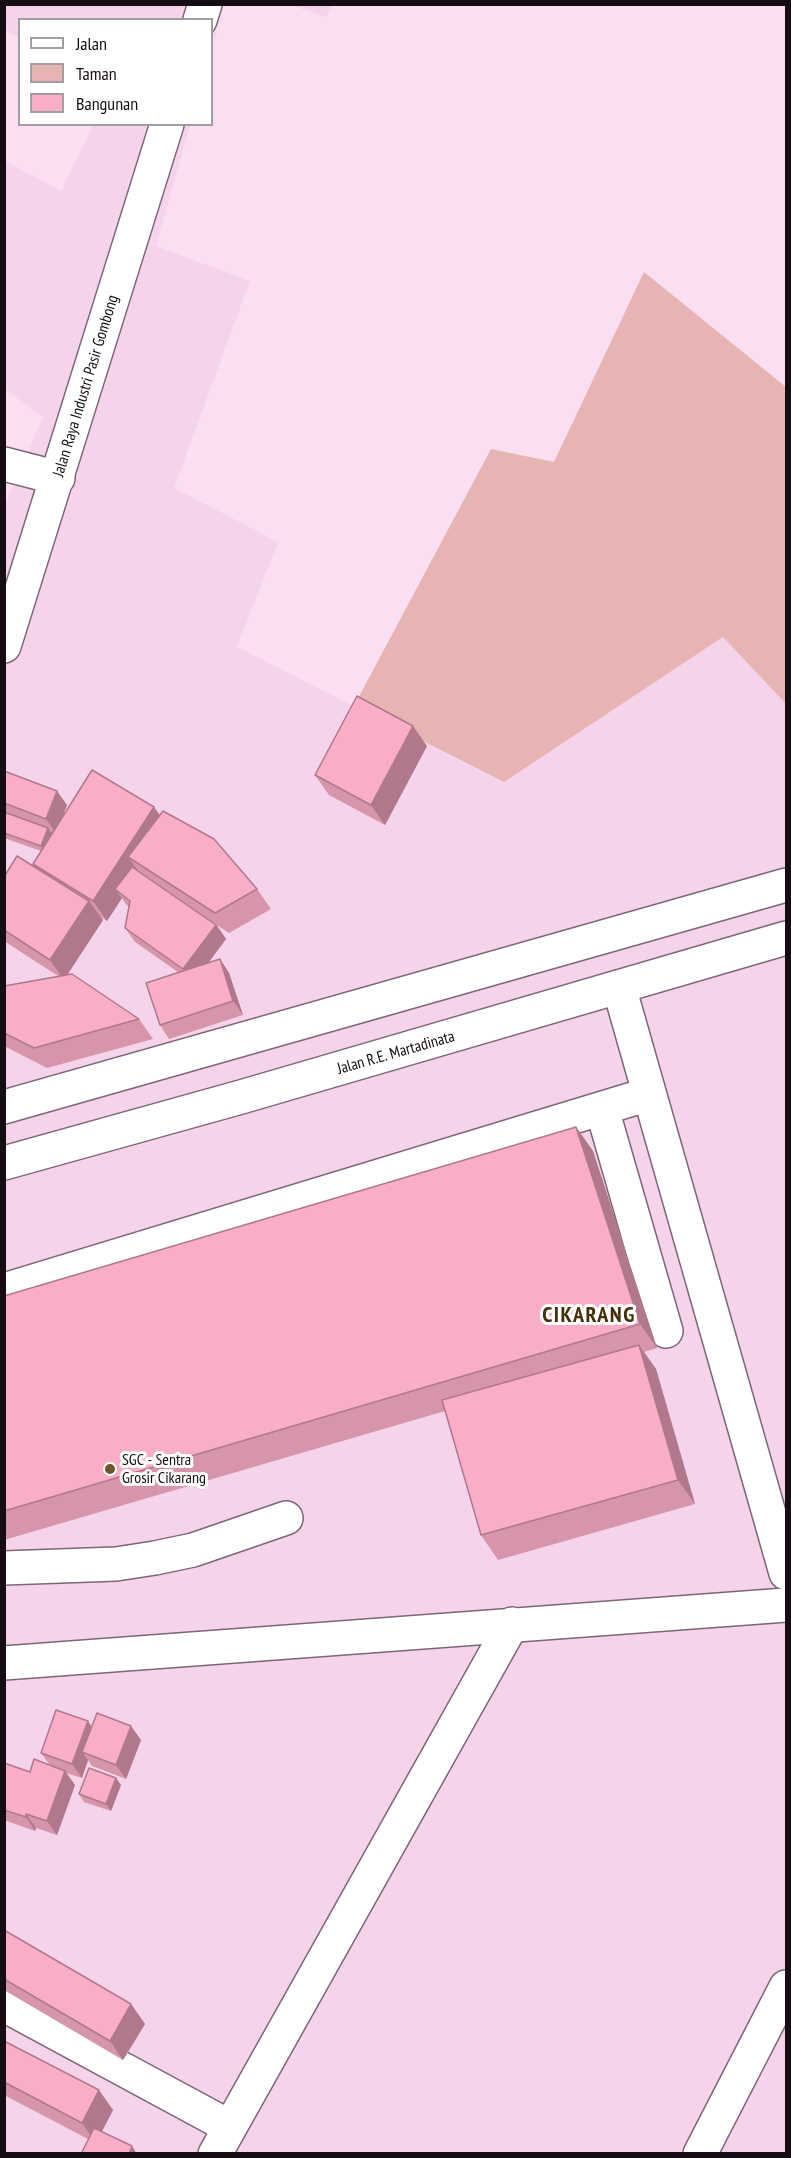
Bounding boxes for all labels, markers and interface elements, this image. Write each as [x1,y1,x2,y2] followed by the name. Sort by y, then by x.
[18,18,213,126] legend
[76,32,107,55] text: Jalan
[76,62,117,85] text: Taman
[76,92,138,115] text: Bangunan
[49,293,123,479] street label: Jalan Raya Industri Pasir Gombong
[335,1027,457,1079] street label: Jalan R.E. Martadinata
[542,1303,636,1329] district label: CIKARANG
[122,1450,206,1488] place label: SGC - Sentra Grosir Cikarang
[103,1462,117,1476] marker: SGC - Sentra Grosir Cikarang

